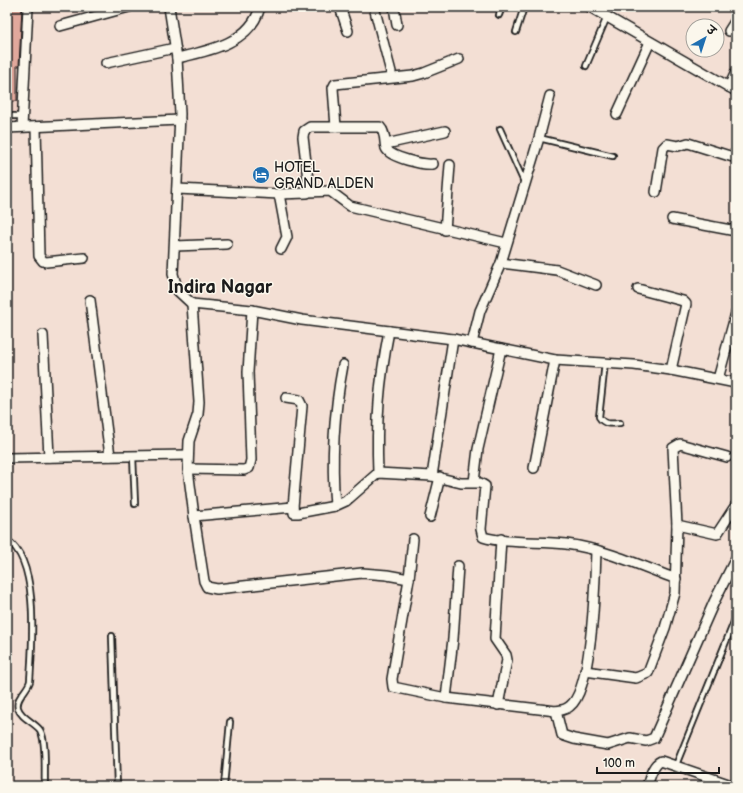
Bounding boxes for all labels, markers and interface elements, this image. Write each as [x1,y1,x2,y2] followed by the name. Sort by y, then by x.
[685,18,725,58] north arrow
[703,23,719,39] text: उ
[274,159,374,192] place label: HOTEL GRAND ALDEN
[251,165,271,185] hotel icon: HOTEL GRAND ALDEN
[168,277,273,298] district label: Indira Nagar
[597,749,719,775] scale bar
[603,756,635,771] text: 100 m

